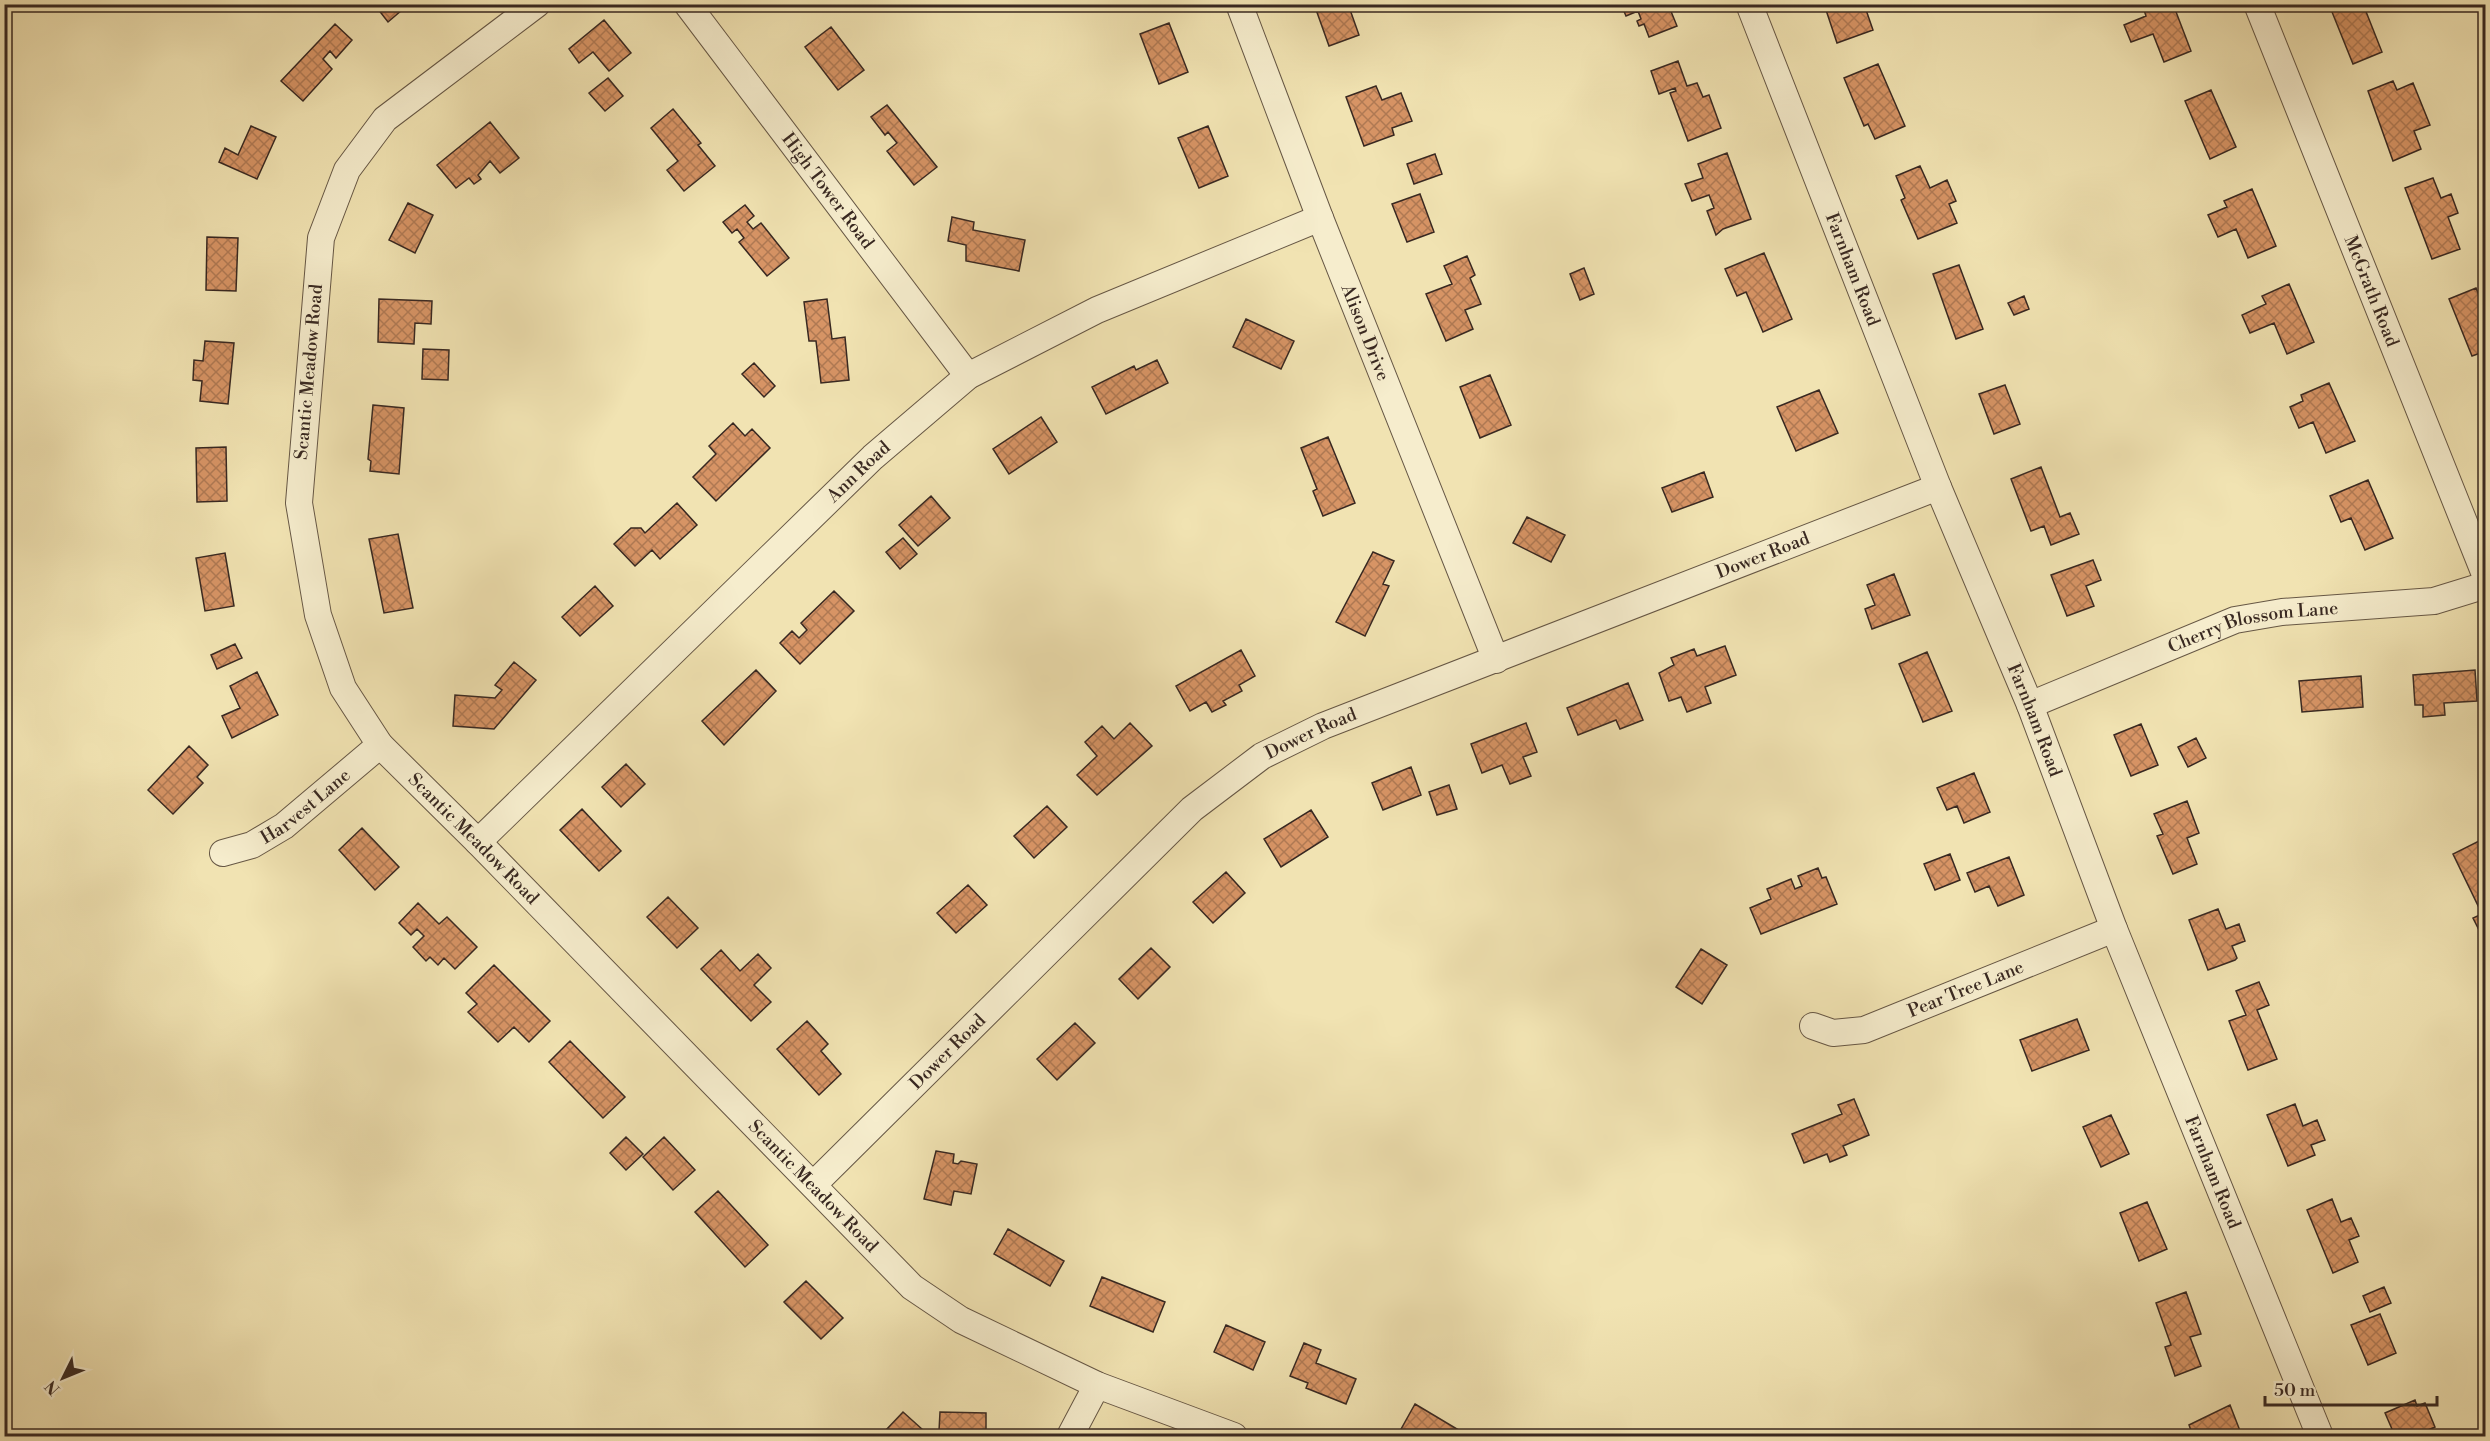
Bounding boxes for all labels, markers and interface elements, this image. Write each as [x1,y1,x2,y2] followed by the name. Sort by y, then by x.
[777,128,880,254] street label: High Tower Road
[1820,209,1886,330] street label: Farnham Road
[2339,232,2405,351] street label: McGrath Road
[1336,280,1395,384] street label: Alison Drive
[290,282,328,461] street label: Scantic Meadow Road
[821,435,896,508] street label: Ann Road
[1713,526,1813,584] street label: Dower Road
[2164,596,2339,658] street label: Cherry Blossom Lane
[2002,660,2068,781] street label: Farnham Road
[1261,702,1361,764] street label: Dower Road
[256,764,355,849] street label: Harvest Lane
[403,768,545,910] street label: Scantic Meadow Road
[1904,955,2027,1023] street label: Pear Tree Lane
[904,1008,991,1094] street label: Dower Road
[2180,1112,2246,1233] street label: Farnham Road
[744,1115,884,1258] street label: Scantic Meadow Road
[33,1348,93,1408] north arrow
[2265,1369,2438,1407] scale bar
[41,1376,64,1399] text: N
[2274,1379,2316,1402] text: 50 m

